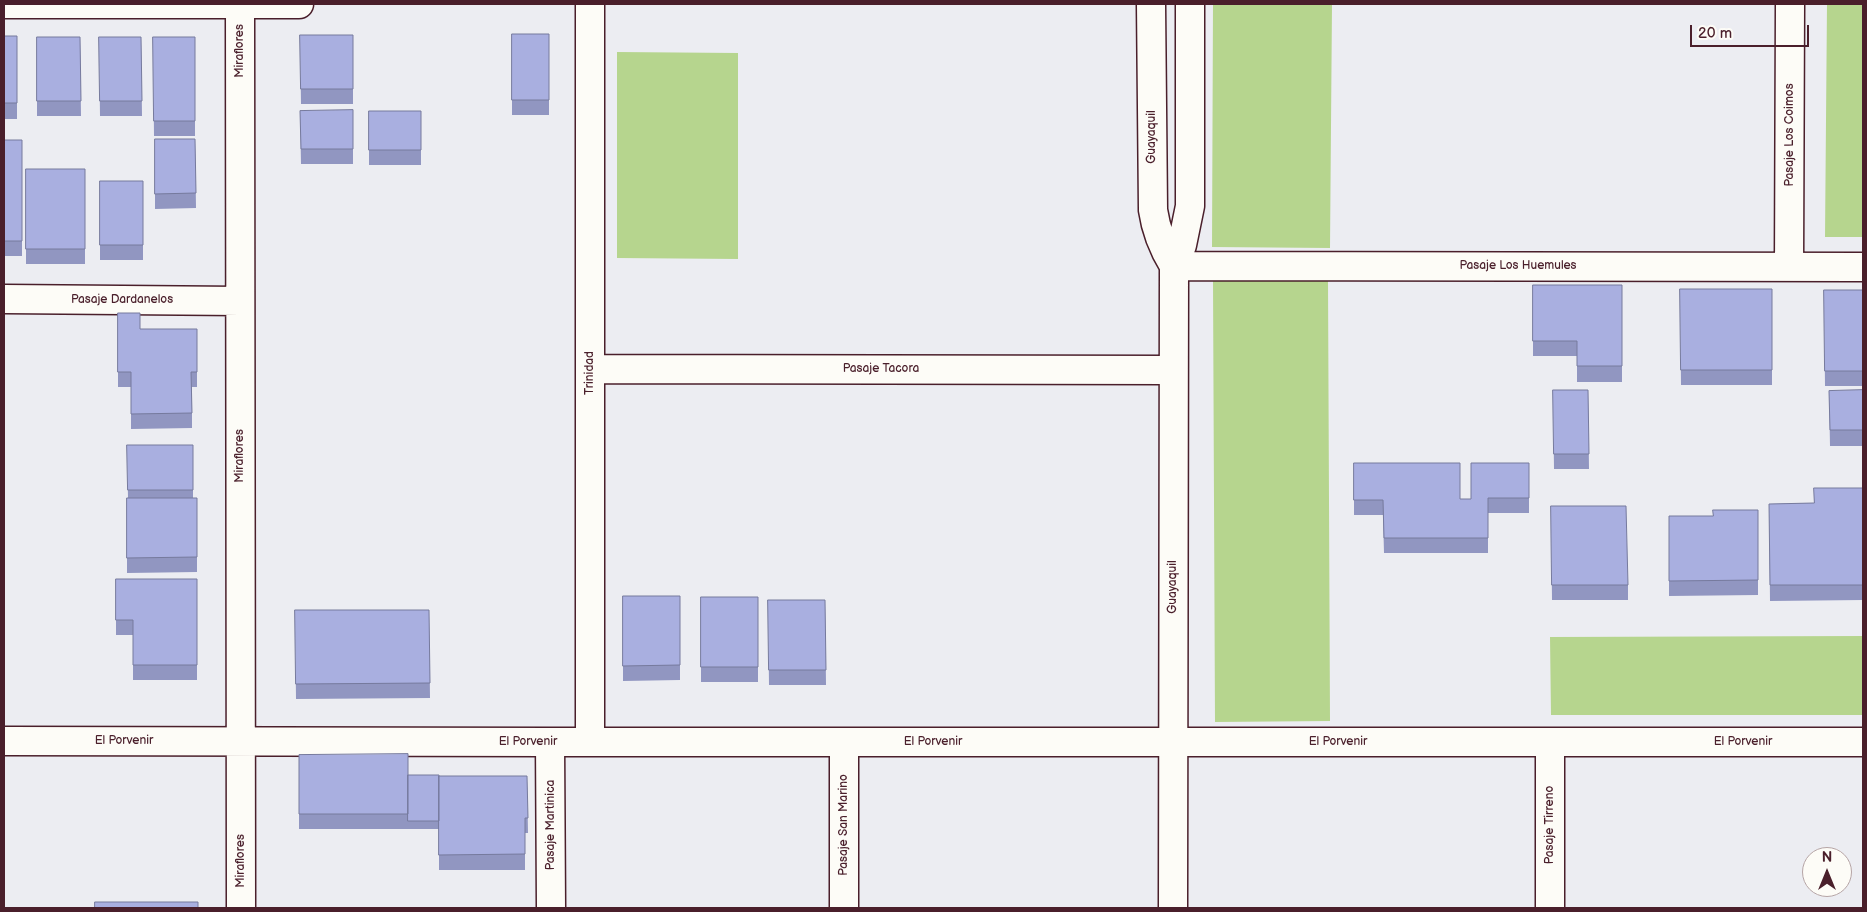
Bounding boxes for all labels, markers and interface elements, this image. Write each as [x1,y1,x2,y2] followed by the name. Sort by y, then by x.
[1692,15,1811,47] scale bar
[233,24,247,78] street label: Miraflores
[1698,24,1732,43] text: 20 m
[1783,83,1797,187] street label: Pasaje Los Coimos
[1145,110,1159,164] street label: Guayaquil
[1459,259,1577,273] street label: Pasaje Los Huemules
[71,293,173,307] street label: Pasaje Dardanelos
[583,351,597,395] street label: Trinidad
[843,362,919,376] street label: Pasaje Tacora
[233,429,247,483] street label: Miraflores
[1166,560,1180,614] street label: Guayaquil
[95,734,153,748] street label: El Porvenir
[499,735,557,749] street label: El Porvenir
[904,735,962,749] street label: El Porvenir
[1309,735,1367,749] street label: El Porvenir
[1714,735,1772,749] street label: El Porvenir
[837,774,851,876] street label: Pasaje San Marino
[544,780,558,870] street label: Pasaje Martinica
[1543,786,1557,864] street label: Pasaje Tirreno
[234,834,248,888] street label: Miraflores
[1802,847,1852,897] north arrow
[1822,849,1832,866] text: N

